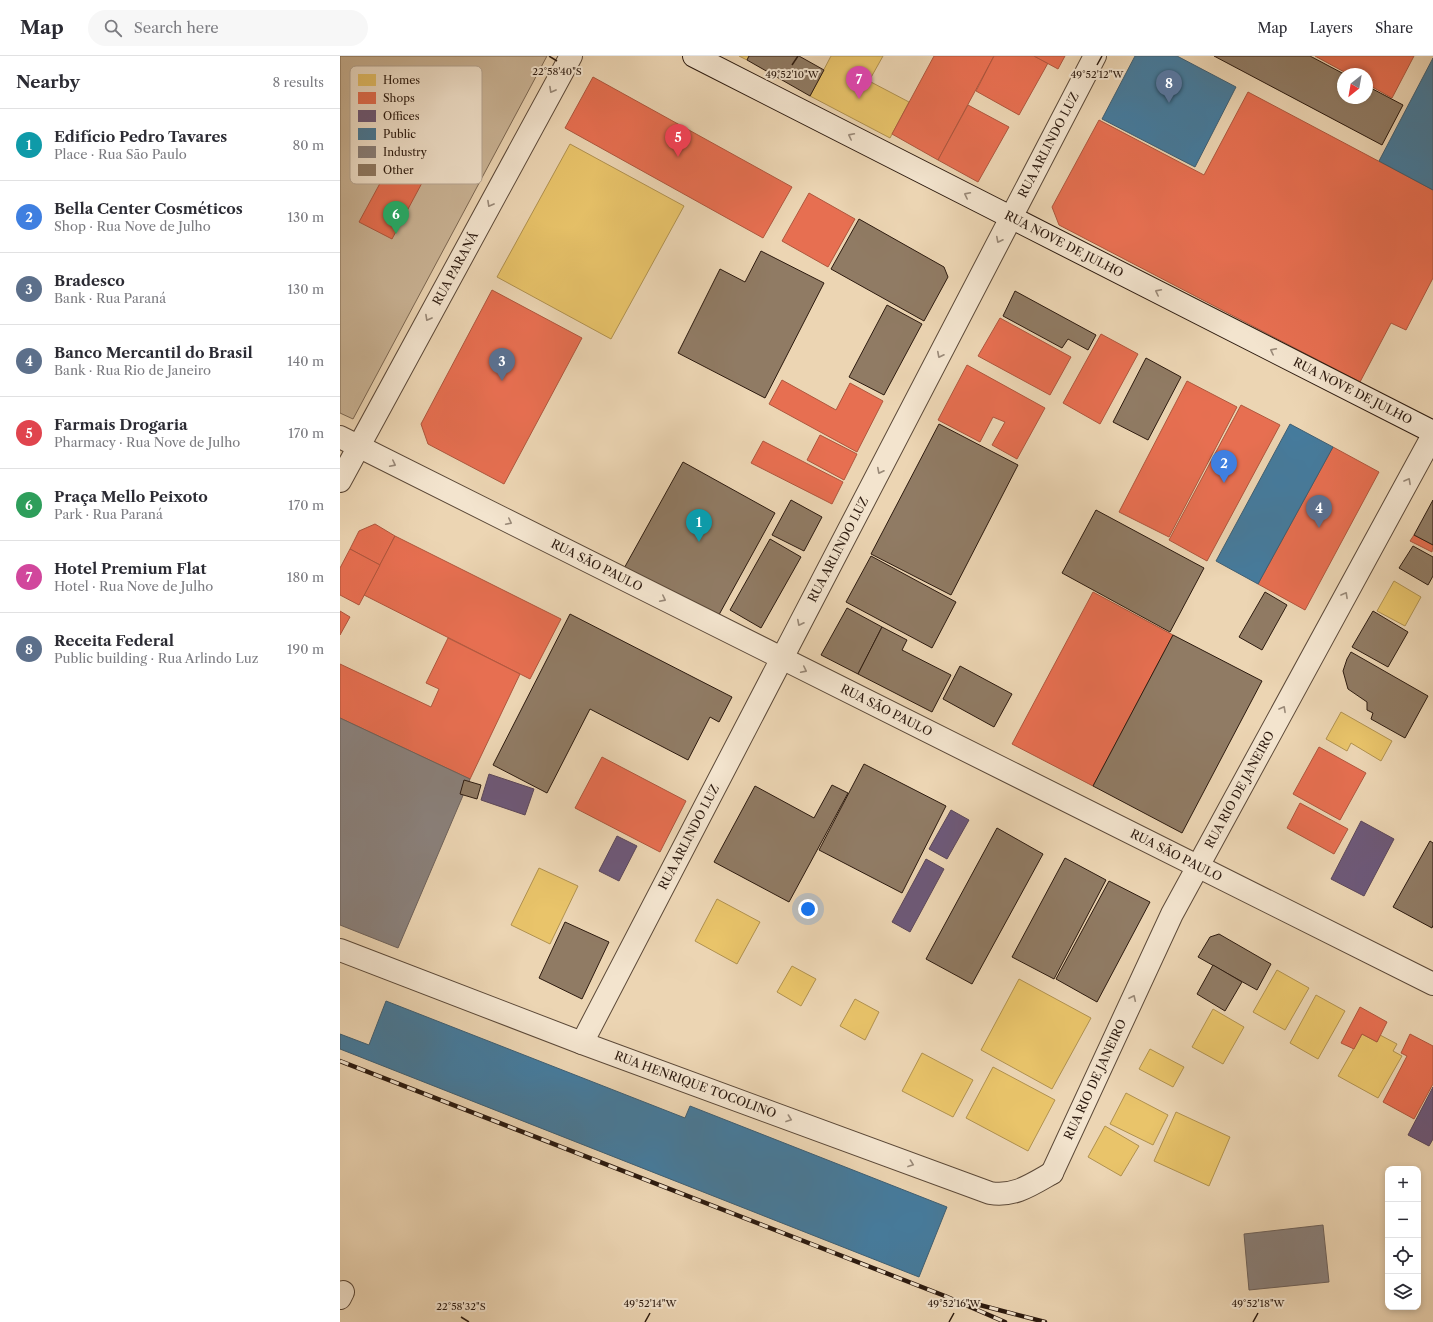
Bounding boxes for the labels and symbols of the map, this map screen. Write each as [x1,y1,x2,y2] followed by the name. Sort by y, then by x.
[532,65,582,78] text: 22°58'40"S
[350,66,482,184] legend
[846,66,872,99] pin: 7
[765,68,820,81] text: 49°52'10"W
[1071,68,1124,81] text: 49°52'12"W
[1337,68,1373,104] north arrow
[1156,70,1182,103] pin: 8
[383,73,420,87] text: Homes
[550,86,557,93] one-way arrow
[1015,90,1082,200] street label: RUA ARLINDO LUZ
[383,91,415,105] text: Shops
[383,109,420,123] text: Offices
[665,124,691,157] pin: 5
[383,127,416,141] text: Public
[848,133,855,141] one-way arrow
[383,145,428,159] text: Industry
[383,163,414,177] text: Other
[964,192,971,200] one-way arrow
[487,200,495,207] one-way arrow
[383,201,409,234] pin: 6
[1002,207,1126,280] street label: RUA NOVE DE JULHO
[429,227,482,308] street label: RUA PARANÁ
[997,235,1004,243] one-way arrow
[1154,289,1162,297] one-way arrow
[425,314,432,321] one-way arrow
[489,348,515,381] pin: 3
[1270,348,1278,356] one-way arrow
[937,351,944,358] one-way arrow
[1291,354,1415,427] street label: RUA NOVE DE JULHO
[1211,450,1237,483] pin: 2
[388,460,396,467] one-way arrow
[877,466,884,474] one-way arrow
[1403,478,1410,485] one-way arrow
[804,494,872,605] street label: RUA ARLINDO LUZ
[1306,495,1332,528] pin: 4
[686,509,712,542] pin: 1
[505,518,512,525] one-way arrow
[549,536,645,594] street label: RUA SÃO PAULO
[1341,592,1348,599] one-way arrow
[659,594,666,602] one-way arrow
[798,619,805,626] one-way arrow
[800,665,807,673] one-way arrow
[838,681,935,739] street label: RUA SÃO PAULO
[1279,706,1286,713] one-way arrow
[1201,728,1277,851] street label: RUA RIO DE JANEIRO
[655,782,722,892] street label: RUA ARLINDO LUZ
[1128,826,1225,884] street label: RUA SÃO PAULO
[798,899,818,919] your location
[1128,995,1136,1003] one-way arrow
[1060,1017,1129,1142] street label: RUA RIO DE JANEIRO
[612,1048,779,1121] street label: RUA HENRIQUE TOCOLINO
[786,1115,793,1123] one-way arrow
[908,1160,915,1168] one-way arrow
[624,1297,677,1310] text: 49°52'14"W
[928,1297,981,1310] text: 49°52'16"W
[1231,1297,1286,1310] text: 49°52'18"W
[436,1300,486,1313] text: 22°58'32"S

